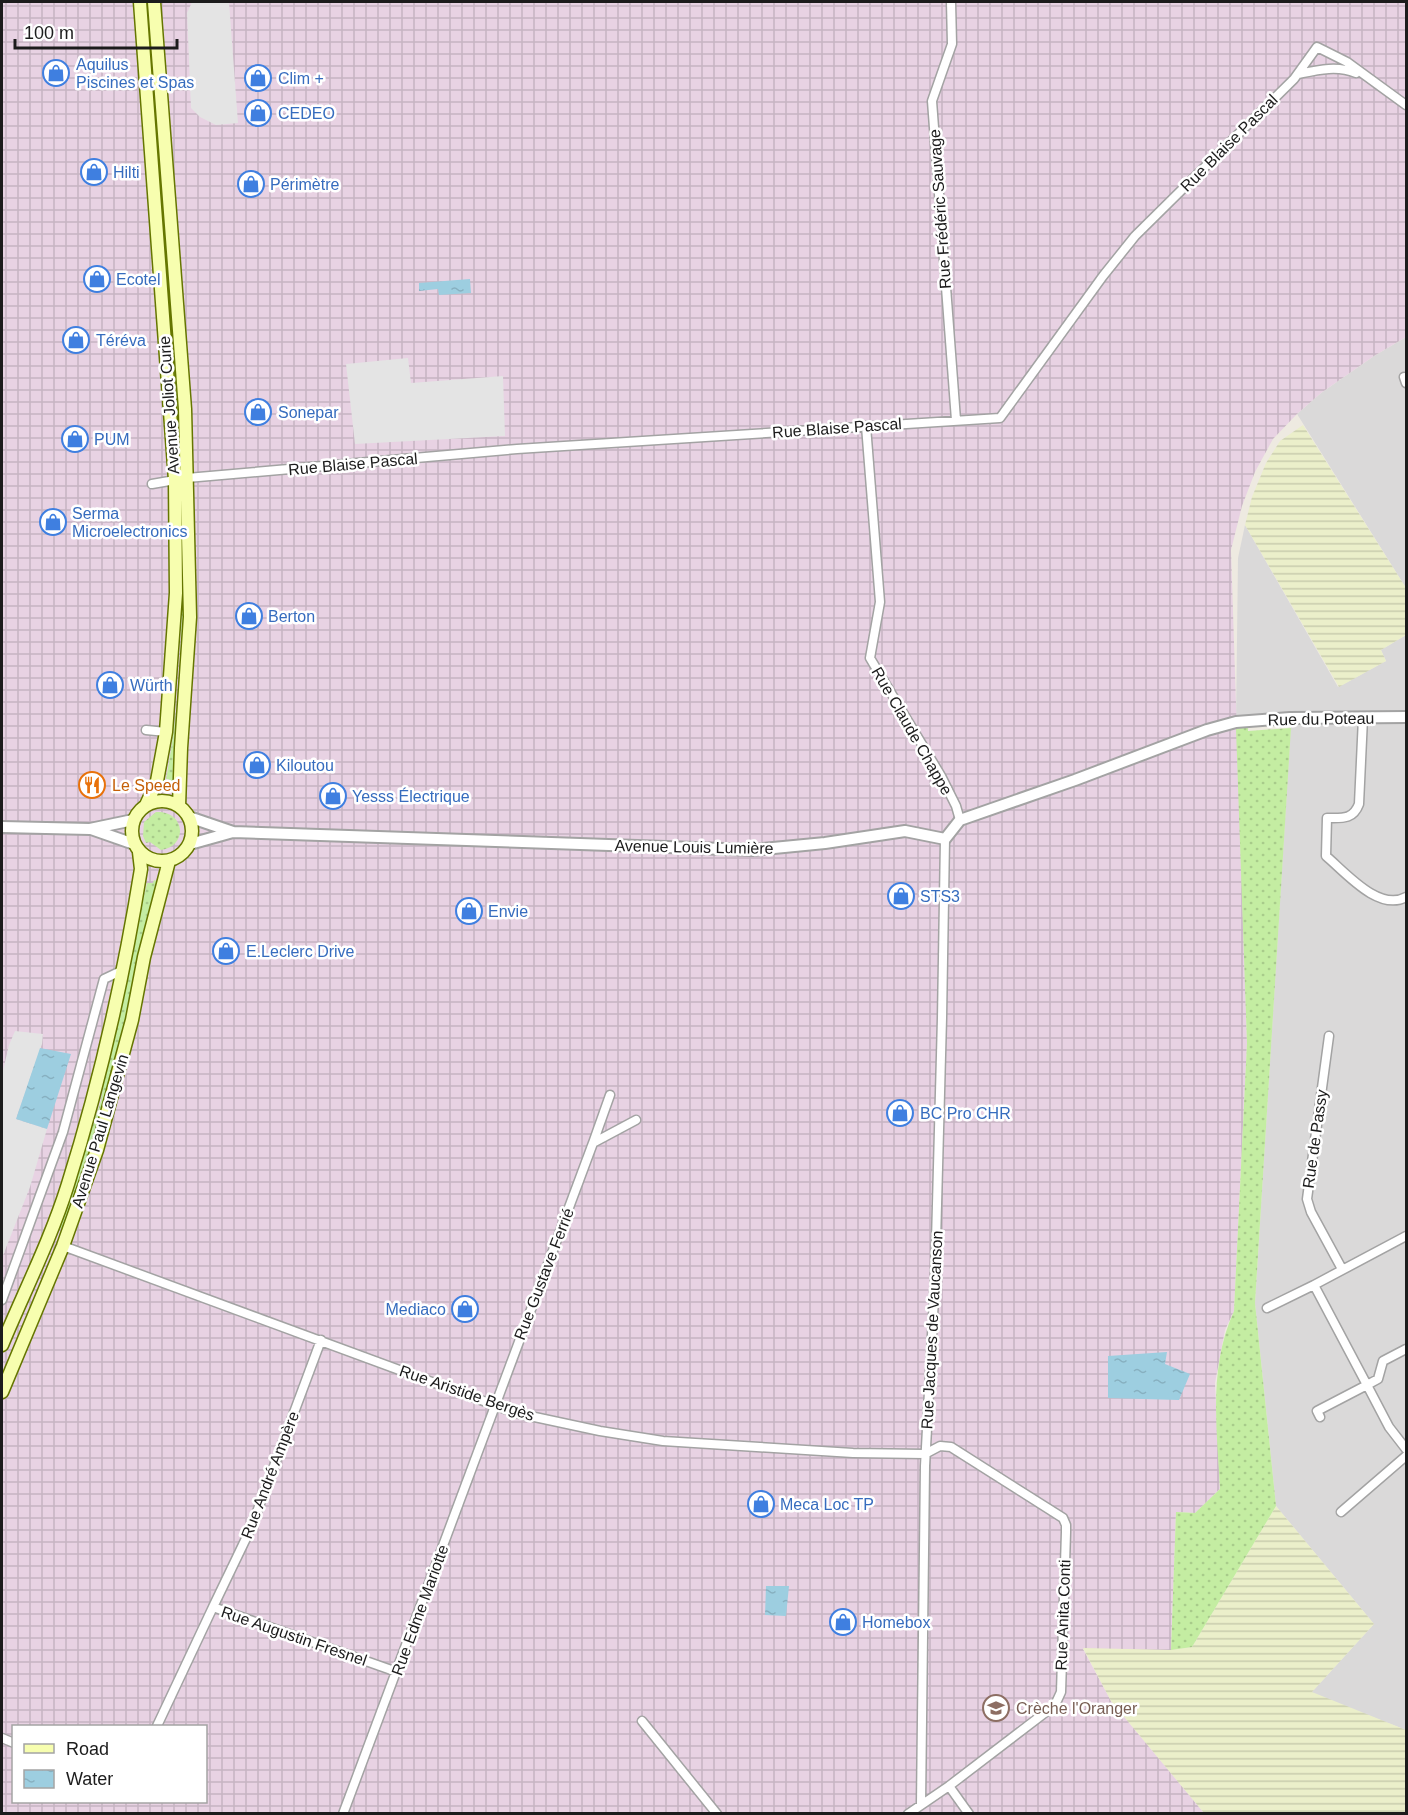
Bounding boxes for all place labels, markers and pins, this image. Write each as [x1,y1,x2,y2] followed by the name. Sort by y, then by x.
[76,56,194,91] place label: Aquilus Piscines et Spas
[41,58,71,88] shop icon: Aquilus Piscines et Spas
[243,63,273,93] shop icon: Clim +
[278,70,324,87] place label: Clim +
[243,98,273,128] shop icon: CEDEO
[278,105,335,122] place label: CEDEO
[79,157,109,187] shop icon: Hilti
[113,164,140,181] place label: Hilti
[236,169,266,199] shop icon: Périmètre
[270,176,339,193] place label: Périmètre
[82,264,112,294] shop icon: Ecotel
[116,271,160,288] place label: Ecotel
[61,325,91,355] shop icon: Téréva
[96,332,146,349] place label: Téréva
[243,397,273,427] shop icon: Sonepar
[278,404,339,421] place label: Sonepar
[60,424,90,454] shop icon: PUM
[94,431,130,448] place label: PUM
[72,505,188,540] place label: Serma Microelectronics
[38,507,68,537] shop icon: Serma Microelectronics
[234,601,264,631] shop icon: Berton
[268,608,315,625] place label: Berton
[95,670,125,700] shop icon: Würth
[130,677,173,694] place label: Würth
[242,750,272,780] shop icon: Kiloutou
[276,757,334,774] place label: Kiloutou
[77,770,107,800] restaurant icon: Le Speed
[112,777,181,794] place label: Le Speed
[318,781,348,811] shop icon: Yesss Électrique
[352,787,470,805] place label: Yesss Électrique
[886,881,916,911] shop icon: STS3
[920,888,960,905] place label: STS3
[454,896,484,926] shop icon: Envie
[488,903,528,920] place label: Envie
[211,936,241,966] shop icon: E.Leclerc Drive
[246,943,355,960] place label: E.Leclerc Drive
[885,1098,915,1128] shop icon: BC Pro CHR
[920,1105,1011,1122] place label: BC Pro CHR
[450,1294,480,1324] shop icon: Mediaco
[386,1301,446,1318] place label: Mediaco
[746,1489,776,1519] shop icon: Meca Loc TP
[780,1496,874,1513] place label: Meca Loc TP
[828,1607,858,1637] shop icon: Homebox
[862,1614,930,1631] place label: Homebox
[981,1693,1011,1723] school or university icon: Crèche l'Oranger
[1016,1700,1138,1717] place label: Crèche l'Oranger

